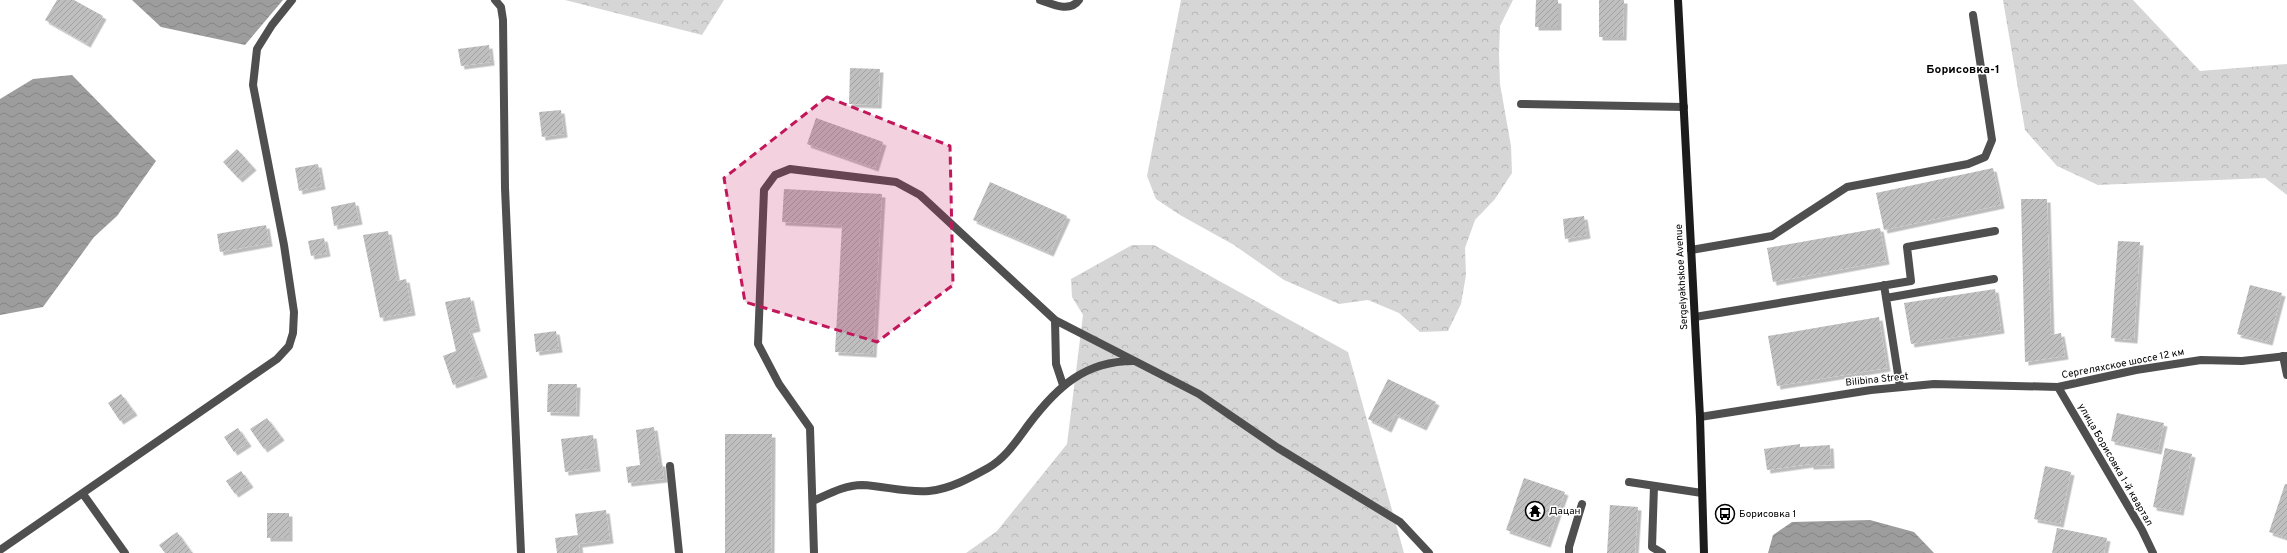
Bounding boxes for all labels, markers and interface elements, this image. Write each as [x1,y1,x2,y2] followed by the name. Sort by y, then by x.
[1926,62,2000,78] district label: Борисовка-1
[1673,224,1691,330] street label: Sergelyakhskoe Avenue
[2061,346,2185,382] street label: Сергеляхское шоссе 12 км
[1845,370,1909,390] street label: Bilibina Street
[2074,401,2156,529] street label: улица Борисовка 1-й квартал
[1524,500,1546,522] temple icon: Дацан
[1714,503,1736,525] bus stop icon: Борисовка 1
[1549,505,1581,518] place label: Дацан
[1739,508,1796,521] place label: Борисовка 1

